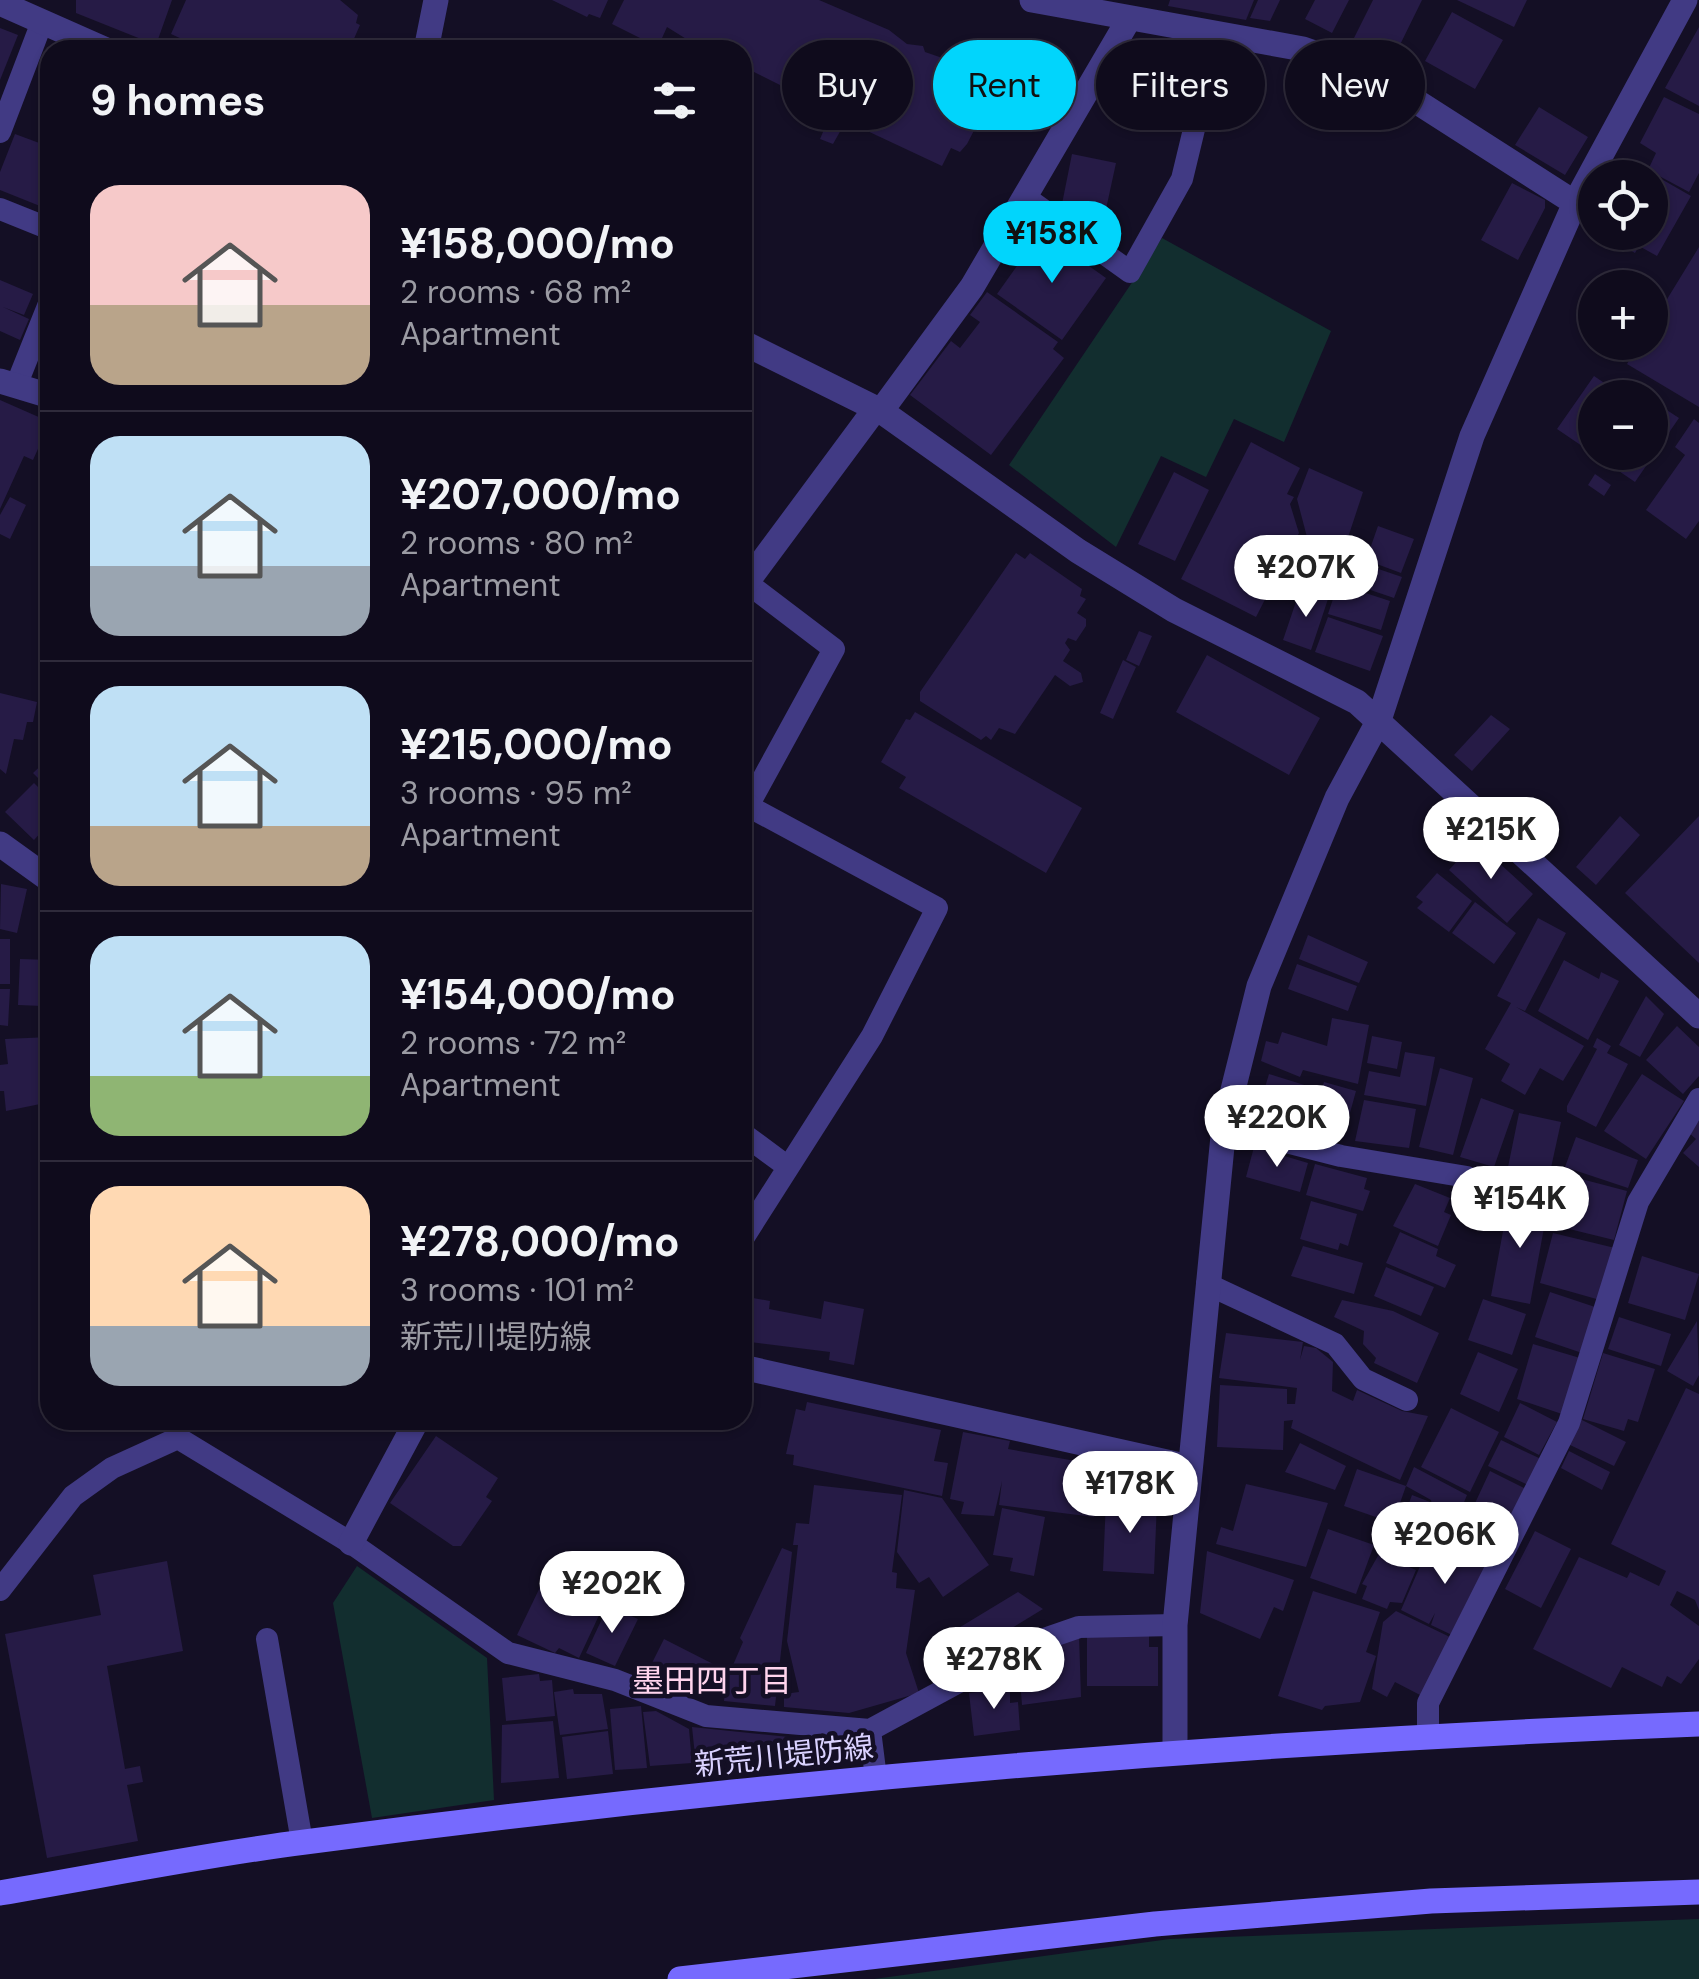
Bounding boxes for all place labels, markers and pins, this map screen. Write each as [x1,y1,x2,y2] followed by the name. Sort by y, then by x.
[982,201,1122,286] pin: ¥158K
[1236,535,1376,620] pin: ¥207K
[1421,797,1561,882] pin: ¥215K
[1207,1085,1347,1170] pin: ¥220K
[1450,1166,1590,1251] pin: ¥154K
[1060,1451,1200,1536] pin: ¥178K
[1375,1502,1515,1587] pin: ¥206K
[542,1551,682,1636] pin: ¥202K
[924,1627,1064,1712] pin: ¥278K

